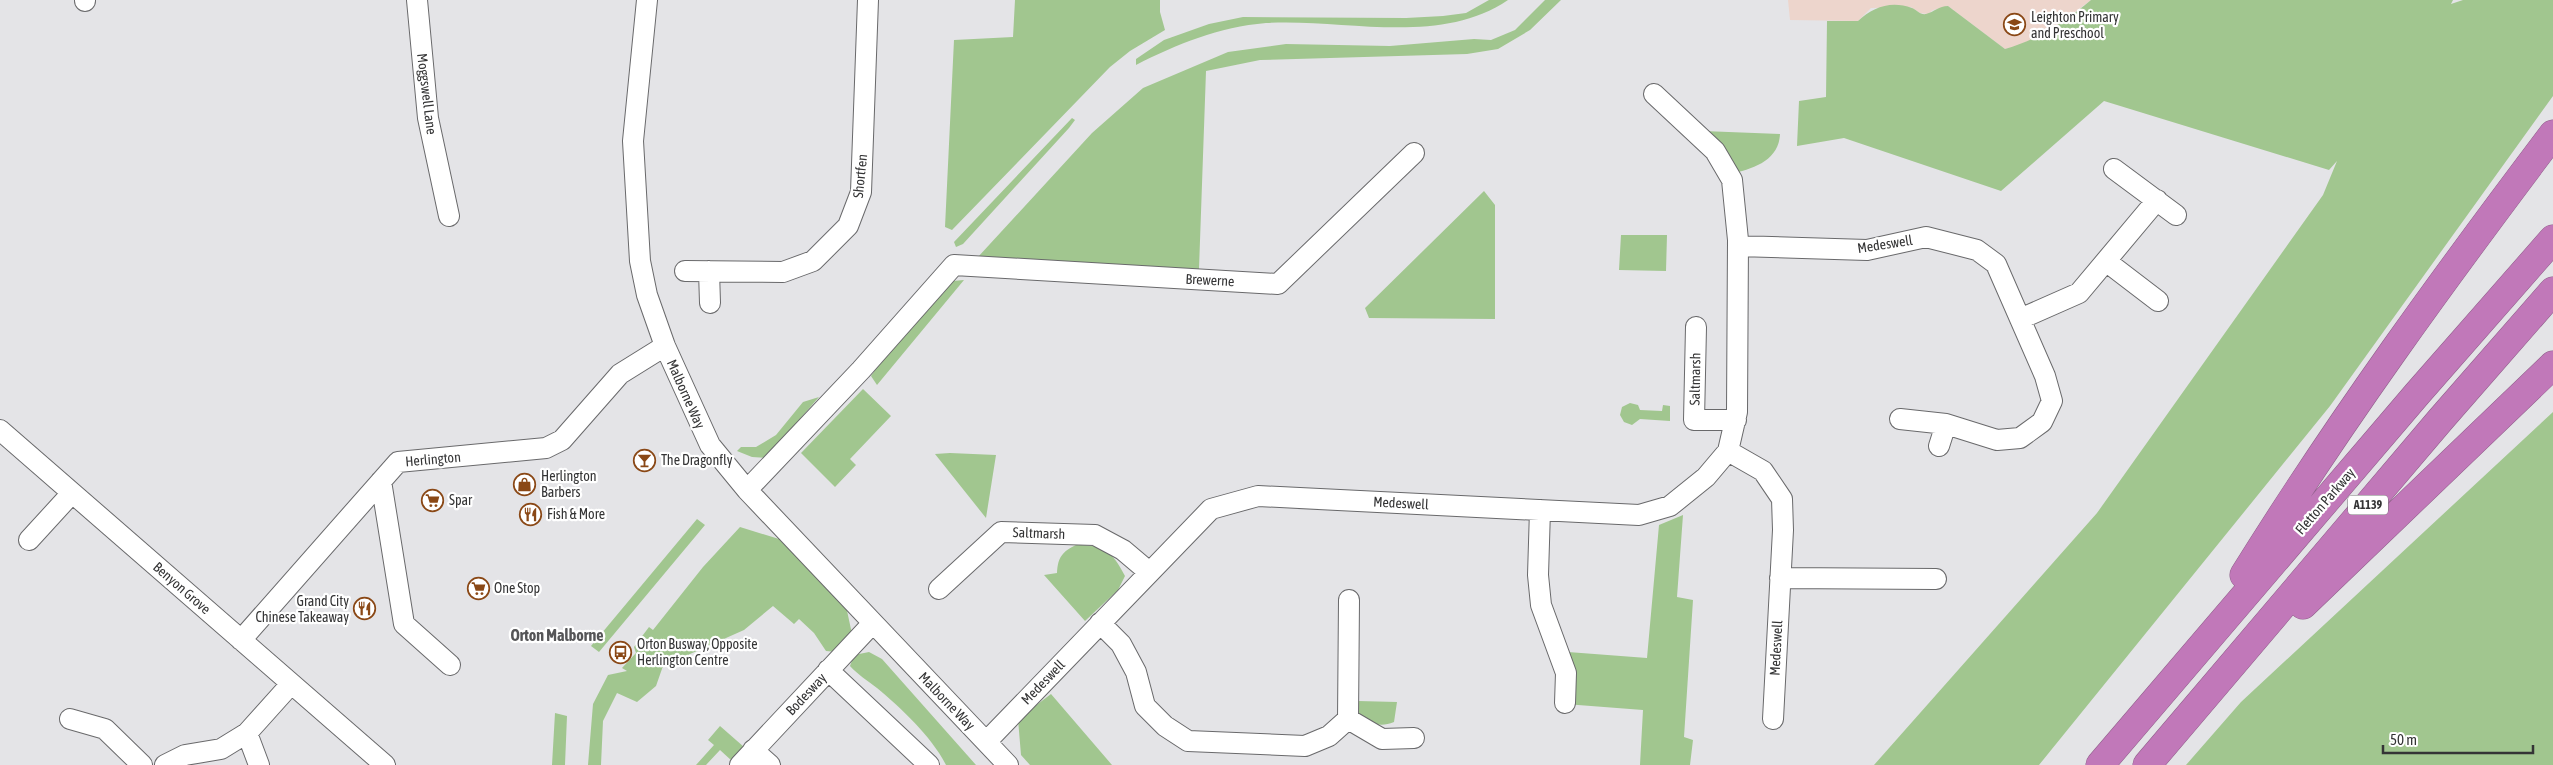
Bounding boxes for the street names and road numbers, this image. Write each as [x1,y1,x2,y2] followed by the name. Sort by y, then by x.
[414,53,440,135] street label: Moggswell Lane
[850,153,870,199] street label: Shortfen
[1856,232,1914,256] street label: Medeswell
[1185,271,1235,289] street label: Brewerne
[1687,353,1703,405] street label: Saltmarsh
[664,357,708,431] street label: Malborne Way
[405,449,461,469] street label: Herlington
[2292,464,2358,537] street label: Fletton Parkway
[1373,494,1429,512] street label: Medeswell
[2348,496,2388,514] road number: A1139
[1012,524,1066,542] street label: Saltmarsh
[150,559,214,617] street label: Benyon Grove
[1767,620,1785,676] street label: Medeswell
[1018,656,1068,708] street label: Medeswell
[783,669,830,718] street label: Bodesway
[916,669,979,733] street label: Malborne Way

